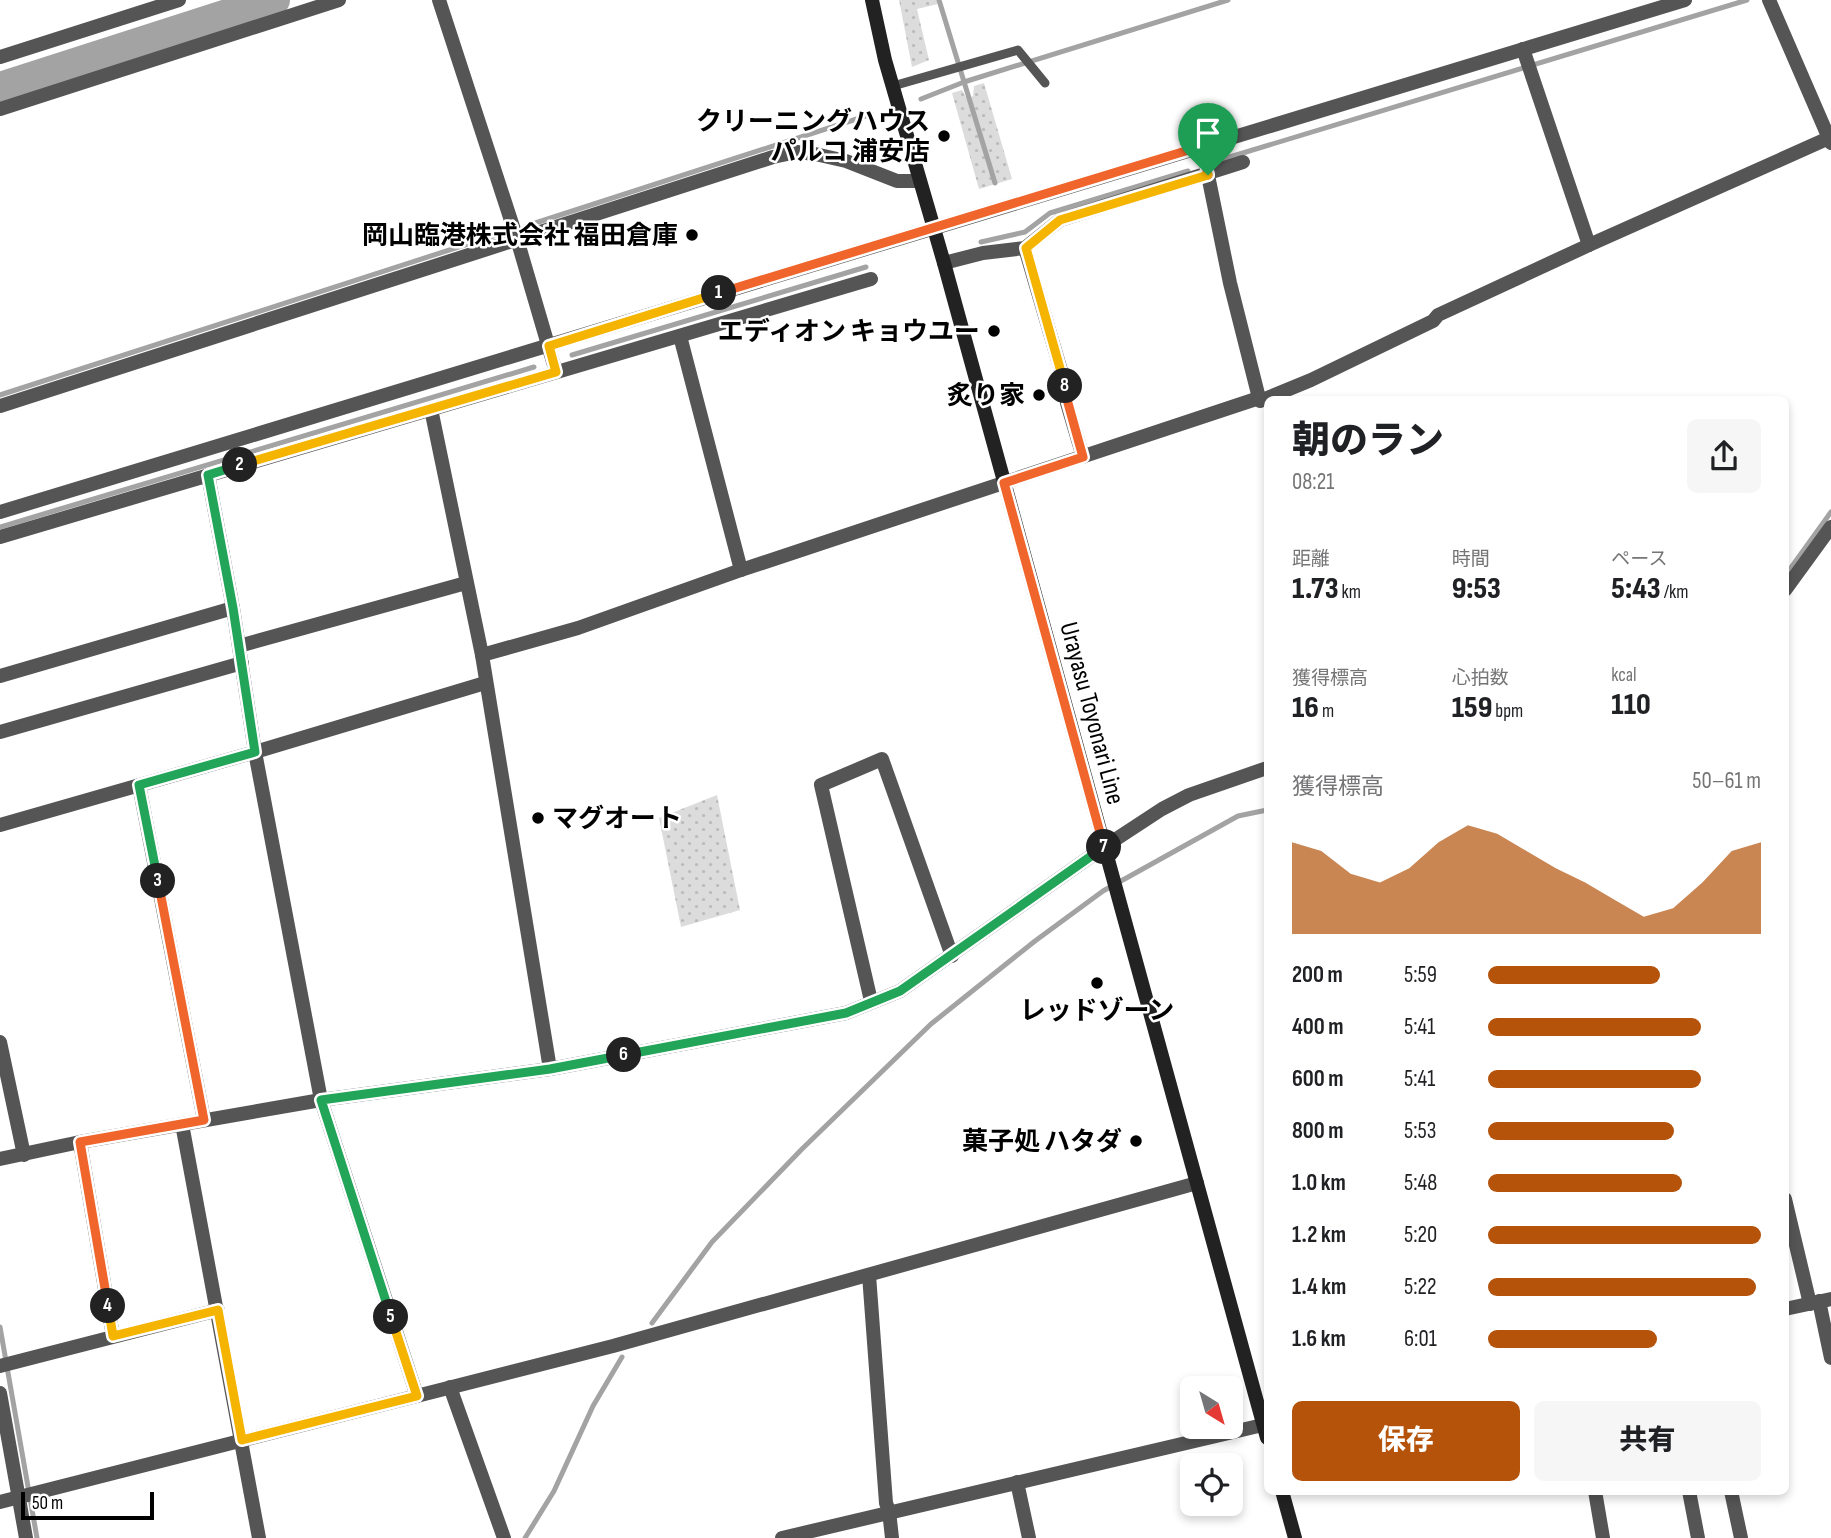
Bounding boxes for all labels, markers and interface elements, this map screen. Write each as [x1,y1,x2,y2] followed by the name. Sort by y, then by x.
[1178,103,1238,175] pin
[696,107,930,168] place label: クリーニングハウス パルコ 浦安店
[1189,114,1227,152] icon: arrive
[936,128,952,144] marker: クリーニングハウス パルコ 浦安店
[362,221,678,252] place label: 岡山臨港株式会社 福田倉庫
[684,227,700,243] marker: 岡山臨港株式会社 福田倉庫
[702,276,736,310] pin: 1
[715,281,722,304] text: 1
[718,317,980,348] place label: エディオン キョウユー
[986,323,1002,339] marker: エディオン キョウユー
[1048,368,1082,404] pin: 8
[1060,374,1069,397] text: 8
[947,381,1025,412] place label: 炙り家
[1031,387,1047,403] marker: 炙り家
[1292,419,1444,464] text: 朝のラン
[1687,419,1761,493] button: share
[222,448,258,482] pin: 2
[235,453,244,476] text: 2
[1292,468,1334,496] text: 08:21
[1292,548,1330,571] text: 距離
[1452,548,1490,571] text: 時間
[1611,548,1667,571] text: ペース
[1292,571,1339,607] text: 1.73
[1452,571,1501,607] text: 9:53
[1611,571,1661,607] text: 5:43
[1339,581,1361,604] text: km
[1661,581,1688,604] text: /km
[1052,619,1131,808] street label: Urayasu Toyonari Line
[1611,664,1636,687] text: kcal
[1292,667,1368,690] text: 獲得標高
[1452,667,1509,690] text: 心拍数
[1611,687,1651,723] text: 110
[1292,690,1319,726] text: 16
[1452,690,1492,726] text: 159
[1319,700,1334,723] text: m
[1492,700,1523,723] text: bpm
[1692,767,1761,795] text: 50–61 m
[1292,773,1384,801] text: 獲得標高
[552,804,682,835] place label: マグオート
[530,810,546,826] marker: マグオート
[1086,830,1122,864] pin: 7
[1099,835,1108,858] text: 7
[140,864,176,898] pin: 3
[153,869,162,892] text: 3
[1292,961,1343,989] text: 200 m
[1404,961,1437,989] text: 5:59
[1089,975,1105,991] marker: レッドゾーン
[1020,996,1174,1027] place label: レッドゾーン
[1292,1013,1343,1041] text: 400 m
[1404,1013,1435,1041] text: 5:41
[606,1038,642,1072] pin: 6
[619,1043,628,1066] text: 6
[1292,1065,1344,1093] text: 600 m
[1404,1065,1435,1093] text: 5:41
[1292,1117,1344,1145] text: 800 m
[1404,1117,1436,1145] text: 5:53
[962,1127,1122,1158] place label: 菓子処 ハタダ
[1128,1133,1144,1149] marker: 菓子処 ハタダ
[1292,1169,1346,1197] text: 1.0 km
[1404,1169,1437,1197] text: 5:48
[1292,1221,1346,1249] text: 1.2 km
[1404,1221,1437,1249] text: 5:20
[1292,1273,1346,1301] text: 1.4 km
[1404,1273,1437,1301] text: 5:22
[90,1288,126,1324] pin: 4
[103,1294,112,1317] text: 4
[374,1300,408,1334] pin: 5
[386,1305,395,1328] text: 5
[1292,1325,1346,1353] text: 1.6 km
[1404,1325,1437,1353] text: 6:01
[1180,1376,1242,1438] north arrow
[1180,1376,1243,1516] map controls
[1292,1401,1520,1481] button: 保存
[1534,1401,1761,1481] button: 共有
[1180,1453,1243,1516] button: locate
[21,1489,154,1521] scale bar
[32,1492,63,1515] text: 50 m

